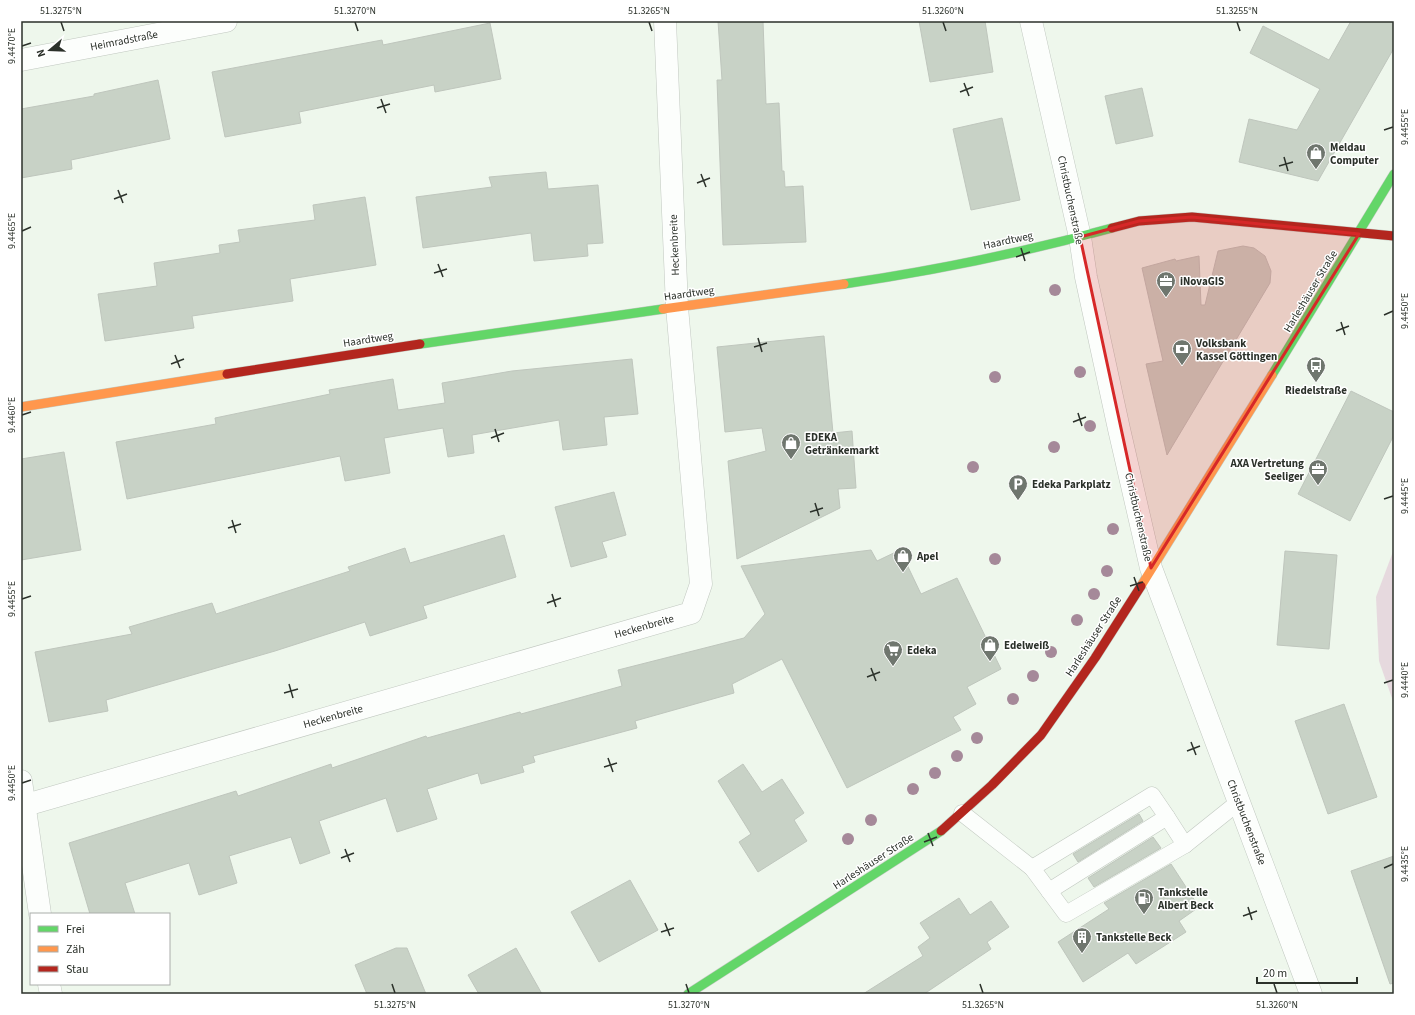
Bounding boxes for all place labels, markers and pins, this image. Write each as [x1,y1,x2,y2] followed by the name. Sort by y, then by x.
[1330,140,1379,168] place label: Meldau Computer
[1305,142,1327,170] shop icon: Meldau Computer
[1155,270,1177,298] office icon: iNovaGIS
[1180,274,1224,289] place label: iNovaGIS
[1195,336,1277,364] place label: Volksbank Kassel Göttingen
[1171,338,1193,366] bank icon: Volksbank Kassel Göttingen
[1305,355,1327,383] bus stop icon: Riedelstraße
[1285,383,1347,398] place label: Riedelstraße
[805,430,880,458] place label: EDEKA Getränkemarkt
[780,432,802,460] shop icon: EDEKA Getränkemarkt
[1229,456,1305,484] place label: AXA Vertretung Seeliger
[1307,458,1329,486] office icon: AXA Vertretung Seeliger
[1007,473,1029,501] parking icon: Edeka Parkplatz
[1032,477,1111,492] place label: Edeka Parkplatz
[892,545,914,573] shop icon: Apel
[916,549,939,564] place label: Apel
[979,634,1001,662] shop icon: Edelweiß
[1004,638,1049,653] place label: Edelweiß
[882,639,904,667] supermarket icon: Edeka
[907,643,937,658] place label: Edeka
[1157,885,1214,913] place label: Tankstelle Albert Beck
[1133,887,1155,915] fuel station icon: Tankstelle Albert Beck
[1071,926,1093,954] building icon: Tankstelle Beck
[1096,930,1172,945] place label: Tankstelle Beck

